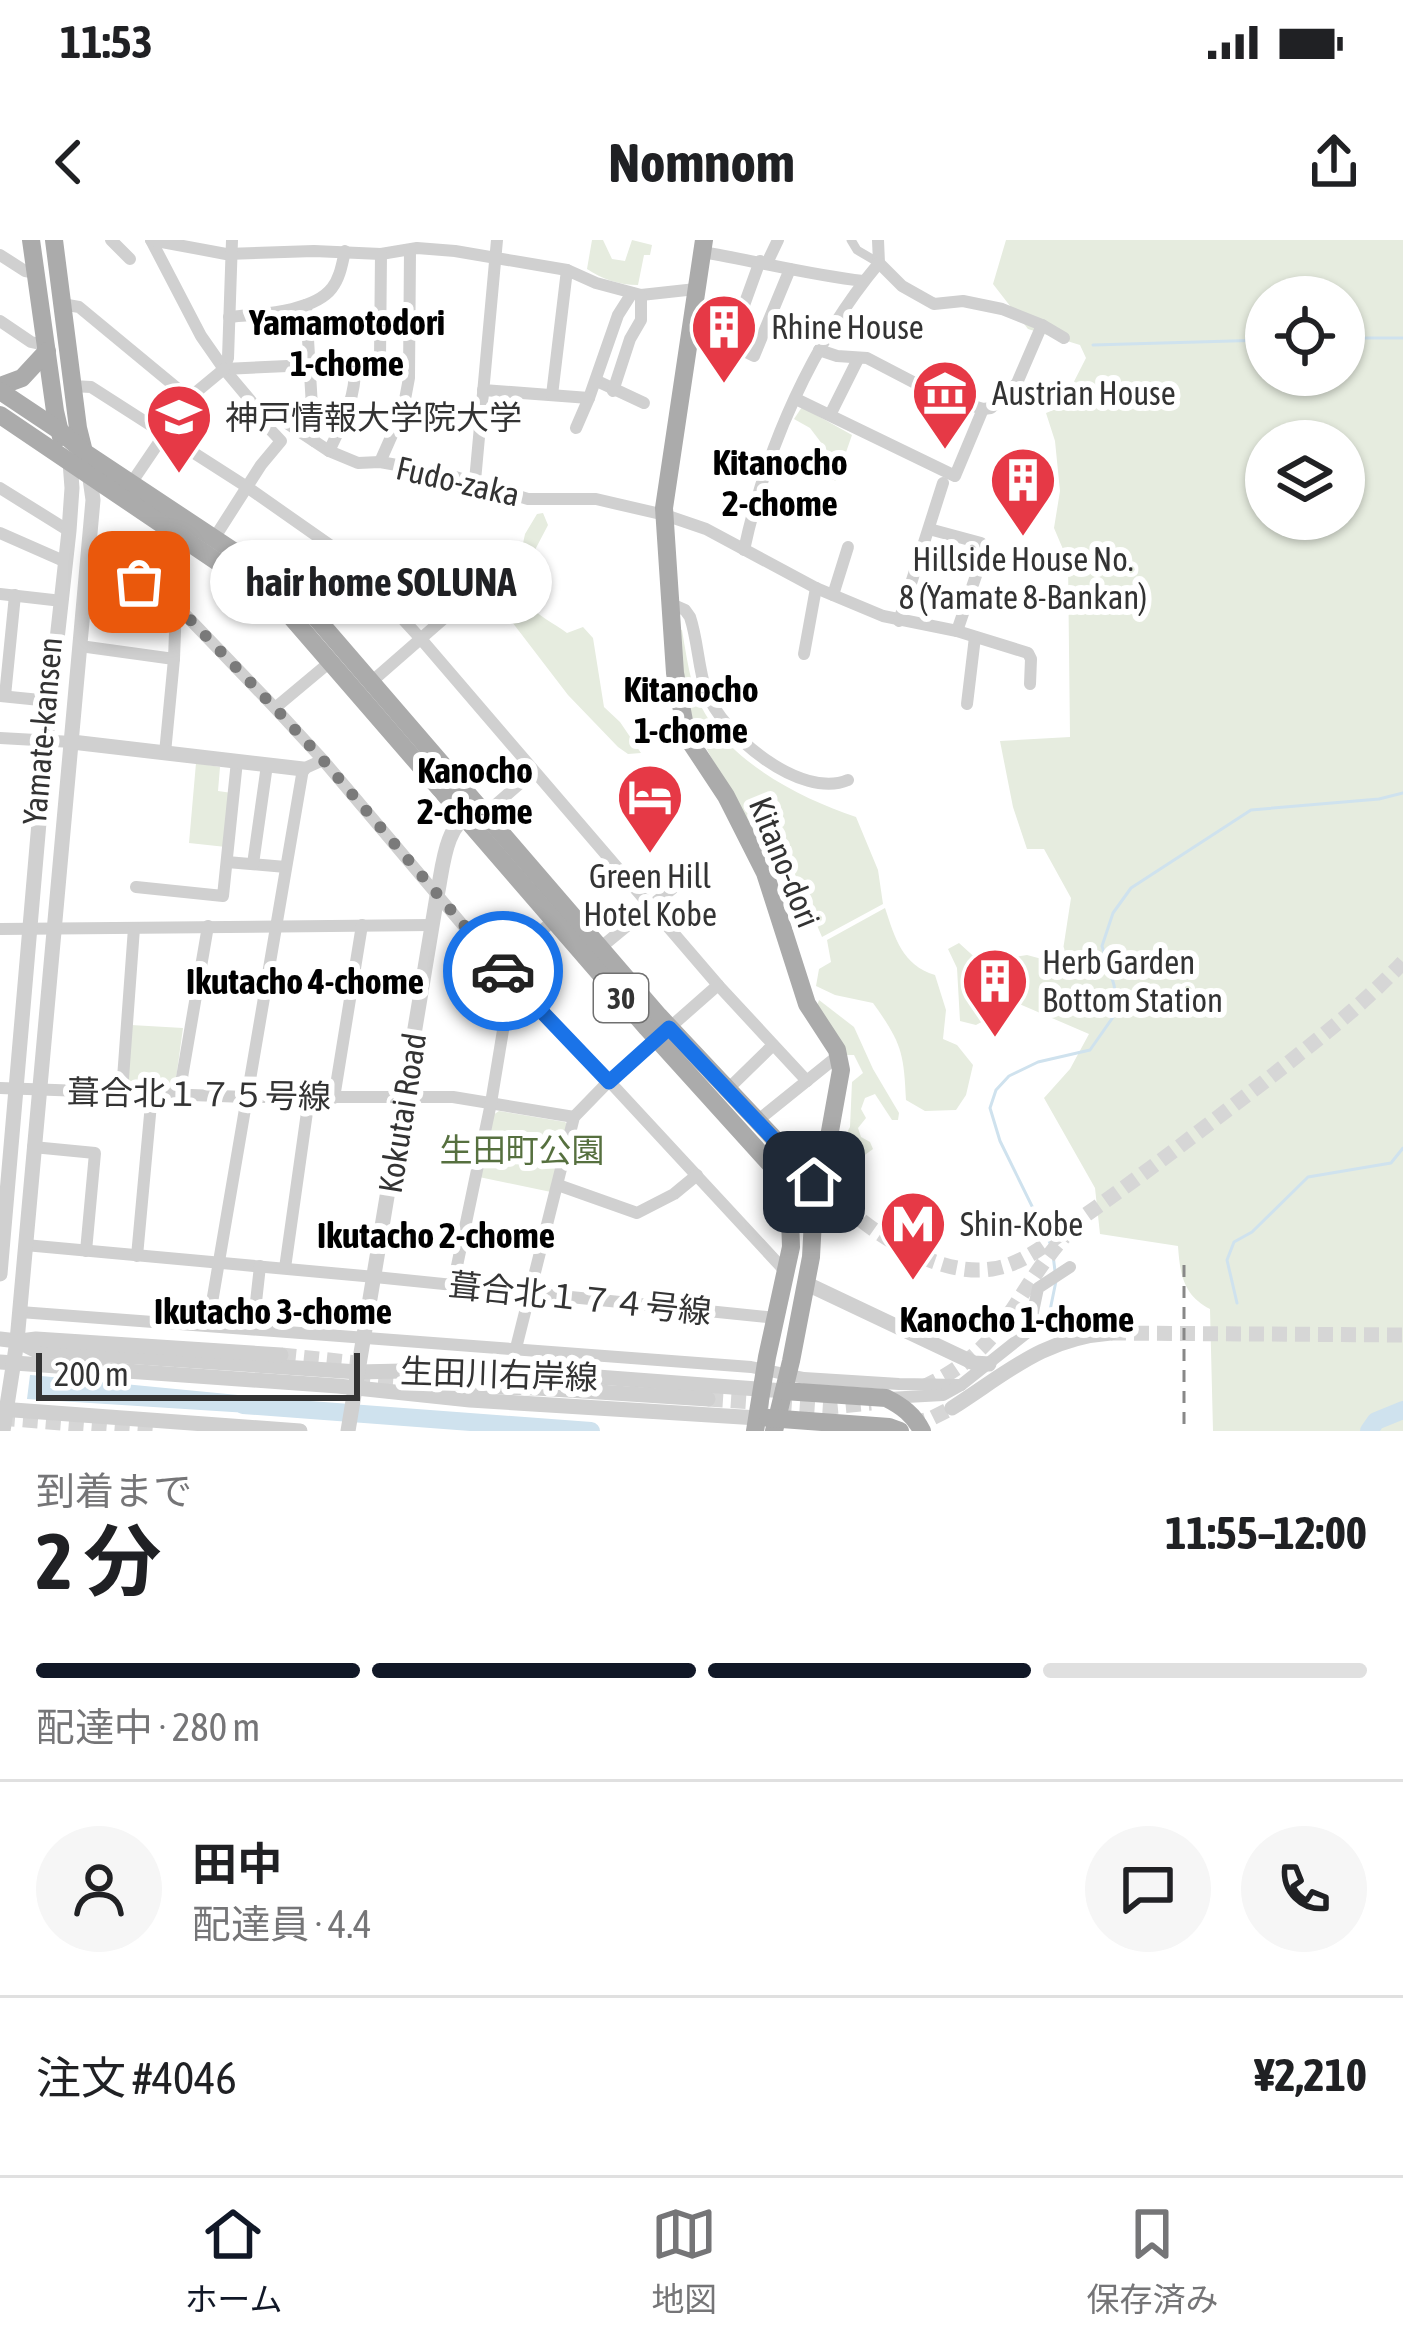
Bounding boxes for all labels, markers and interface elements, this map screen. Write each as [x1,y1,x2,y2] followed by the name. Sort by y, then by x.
[60,16,153,68] text: 11:53
[36,129,102,195] icon: back
[1301,129,1367,195] icon: share
[608,132,795,193] text: Nomnom
[1245,276,1365,540] map controls
[1245,276,1365,396] button: locate
[689,292,759,386] building icon: Rhine House
[248,301,445,384] district label: Yamamotodori 1-chome
[771,308,924,346] place label: Rhine House
[910,358,980,452] museum icon: Austrian House
[992,374,1176,412] place label: Austrian House
[144,382,214,476] school or university icon: 神戸情報大学院大学
[225,398,522,436] place label: 神戸情報大学院大学
[1245,420,1365,540] button: layers
[712,441,848,524] district label: Kitanocho 2-chome
[988,445,1058,539] building icon: Hillside House No. 8 (Yamate 8-Bankan)
[393,448,523,514] street label: Fudo-zaka
[88,531,190,633] pin
[211,540,553,624] callout: hair home SOLUNA
[899,540,1147,616] place label: Hillside House No. 8 (Yamate 8-Bankan)
[106,549,172,615] icon: bag
[246,560,516,604] text: hair home SOLUNA
[15,636,69,826] street label: Yamate-kansen
[623,668,759,751] district label: Kitanocho 1-chome
[417,749,533,832] district label: Kanocho 2-chome
[615,762,685,856] hotel icon: Green Hill Hotel Kobe
[742,791,828,933] street label: Kitano-dori
[583,857,717,933] place label: Green Hill Hotel Kobe
[443,911,563,1031] courier
[470,938,536,1004] icon: car
[1042,943,1223,1019] place label: Herb Garden Bottom Station
[960,946,1030,1040] building icon: Herb Garden Bottom Station
[186,960,424,1002] district label: Ikutacho 4-chome
[594,974,648,1022] road number: 30
[371,1030,433,1196] street label: Kokutai Road
[67,1073,331,1115] street label: 葺合北１７５号線
[440,1131,605,1169] park label: 生田町公園
[763,1131,865,1233] pin
[781,1149,847,1215] icon: home
[878,1189,948,1283] metro station icon: Shin-Kobe
[960,1205,1083,1243] place label: Shin-Kobe
[317,1214,555,1256] district label: Ikutacho 2-chome
[447,1265,713,1331] street label: 葺合北１７４号線
[154,1290,392,1332] district label: Ikutacho 3-chome
[900,1298,1134,1340] district label: Kanocho 1-chome
[36,1347,360,1400] scale bar
[399,1352,599,1396] street label: 生田川右岸線
[54,1355,129,1393] text: 200 m
[36,1469,192,1513] text: 到着まで
[1165,1507,1367,1559] text: 11:55–12:00
[36,1516,161,1606] text: 2 分
[36,1705,260,1749] text: 配達中 · 280 m
[36,1826,162,1952] button: person
[1085,1826,1211,1952] button: chat
[1241,1826,1367,1952] button: phone
[192,1838,282,1890] text: 田中
[192,1902,372,1946] text: 配達員 · 4.4
[1254,2049,1367,2101] text: ¥2,210
[36,2052,237,2104] text: 注文 #4046
[184,2201,283,2321] tab: ホーム
[651,2201,717,2321] tab: 地図
[1086,2201,1218,2321] tab: 保存済み

